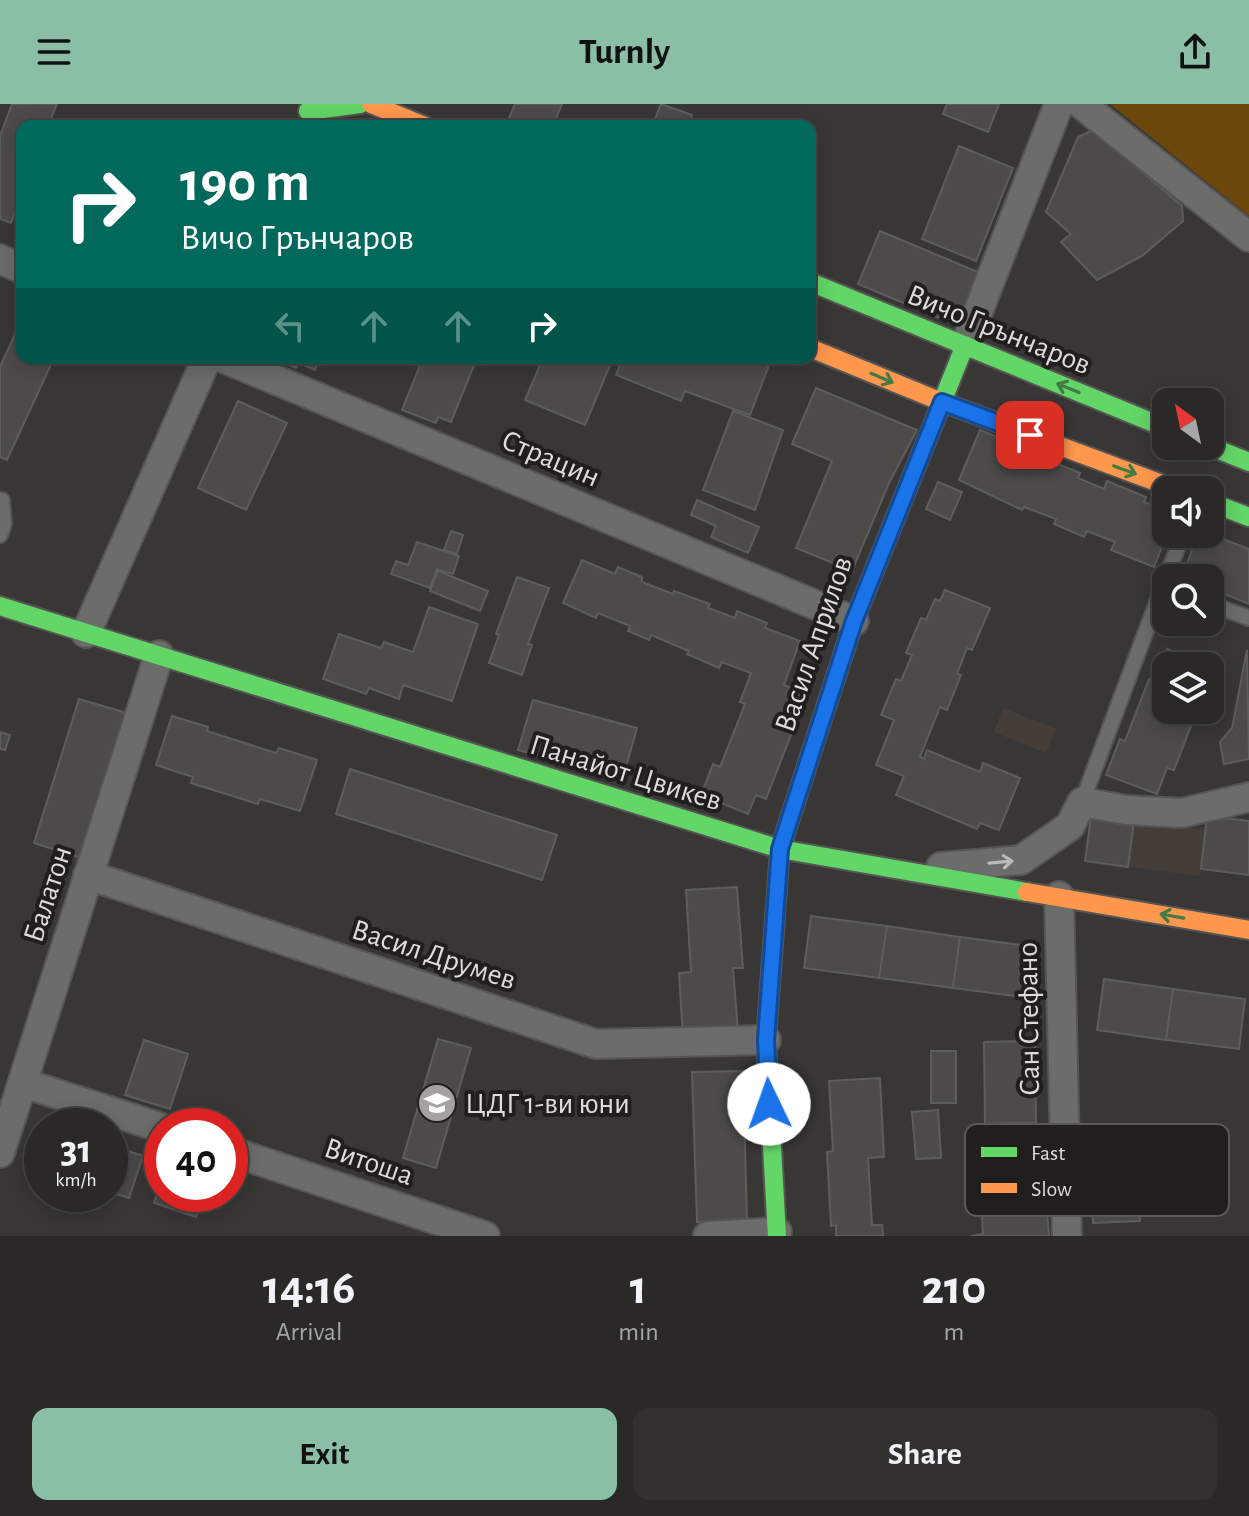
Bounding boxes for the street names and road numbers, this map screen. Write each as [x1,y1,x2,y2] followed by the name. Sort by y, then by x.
[903,280,1095,380] street label: Вичо Грънчаров
[497,425,604,493] street label: Страцин
[770,553,858,736] street label: Васил Априлов
[526,730,725,816] street label: Панайот Цвикев
[18,843,78,946] street label: Балатон
[348,914,519,996] street label: Васил Друмев
[1013,942,1045,1096] street label: Сан Стефано
[320,1133,417,1191] street label: Витоша

